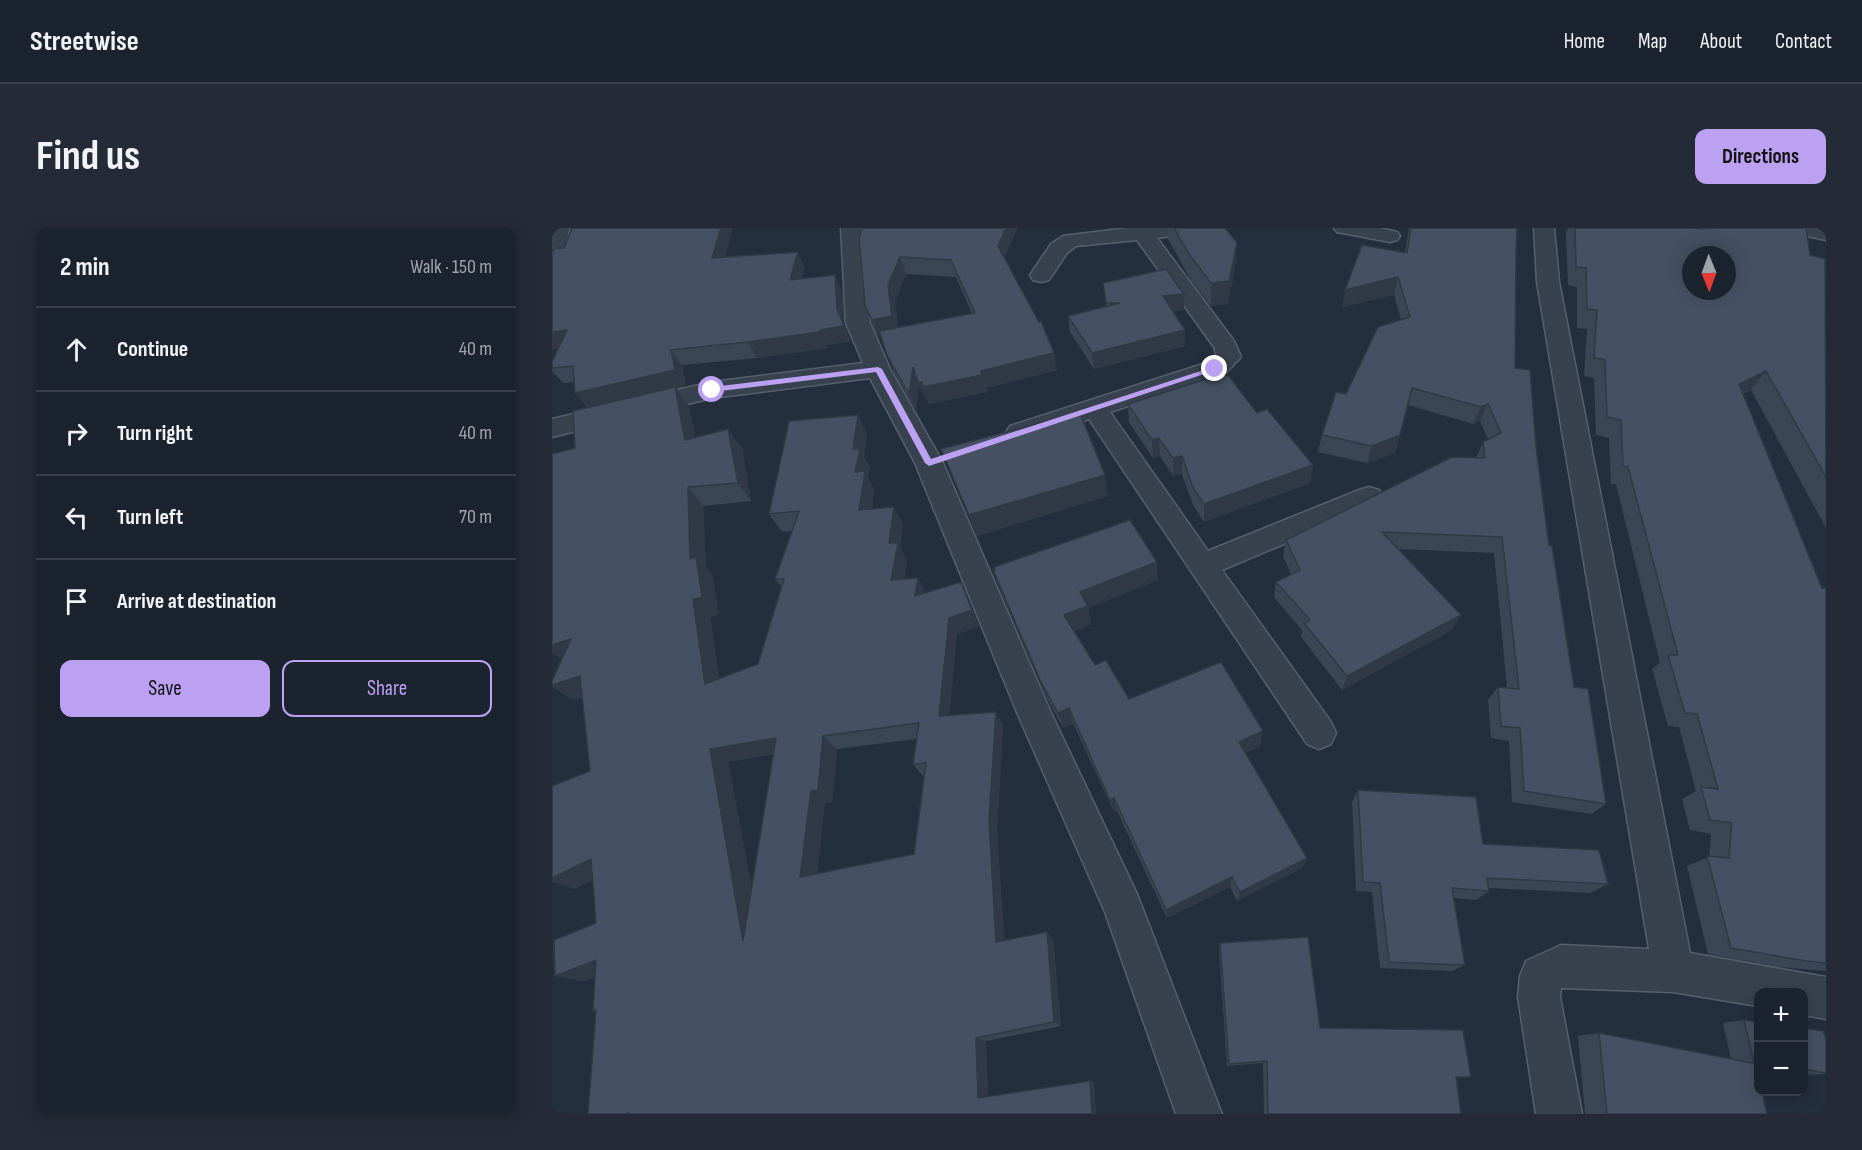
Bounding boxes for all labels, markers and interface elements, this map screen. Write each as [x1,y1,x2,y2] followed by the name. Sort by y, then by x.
[30,25,139,58] text: Streetwise
[1564,29,1605,54] text: Home
[1638,29,1667,54] text: Map
[1700,29,1742,54] text: About
[1775,29,1832,54] text: Contact
[1695,129,1826,184] button: Directions
[36,131,140,182] text: Find us
[1682,246,1736,300] north arrow
[60,252,110,283] text: 2 min
[410,255,492,279] text: Walk · 150 m
[60,333,93,366] icon: ahead
[117,336,188,363] text: Continue
[459,337,492,361] text: 40 m
[1201,355,1227,381] route end
[698,376,724,402] route start
[60,417,93,450] icon: right
[117,420,193,447] text: Turn right
[459,421,492,445] text: 40 m
[60,501,93,534] icon: left
[117,504,183,531] text: Turn left
[459,505,492,529] text: 70 m
[60,585,93,618] icon: arrive
[117,588,276,615] text: Arrive at destination
[60,660,270,717] button: Save
[282,660,492,717] button: Share
[1754,988,1808,1096] map controls
[1754,988,1808,1042] button: +
[1754,1042,1808,1096] button: −

